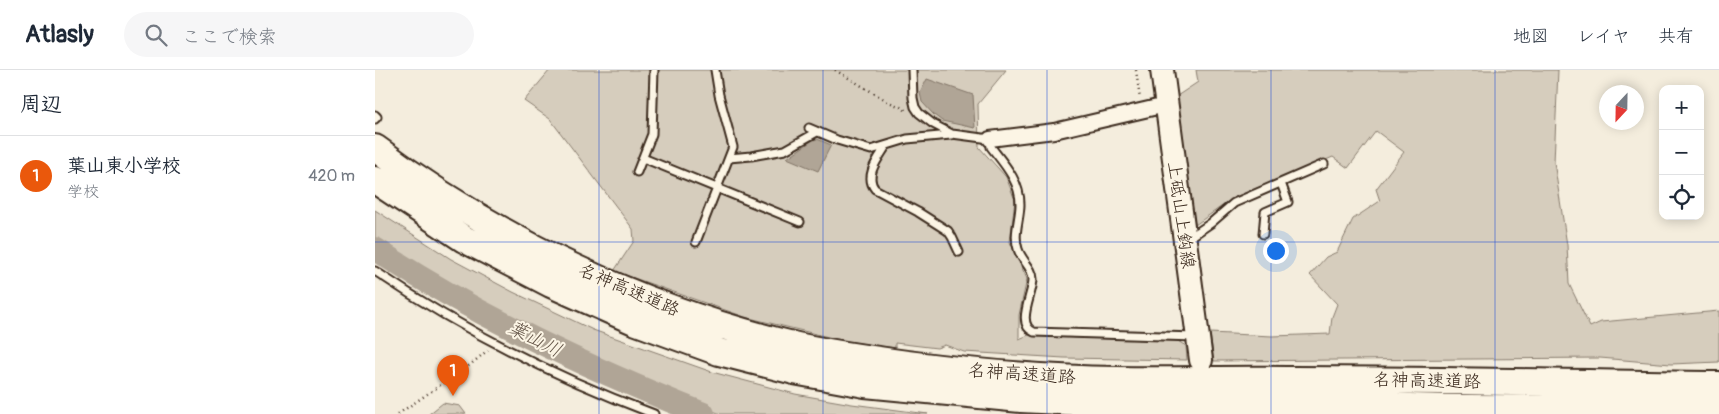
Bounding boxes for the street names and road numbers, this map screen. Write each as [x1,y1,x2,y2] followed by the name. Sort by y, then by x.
[1162,160,1200,270] street label: 上砥山上鈎線
[575,258,683,322] street label: 名神高速道路
[967,359,1077,389] street label: 名神高速道路
[1373,369,1481,393] street label: 名神高速道路

